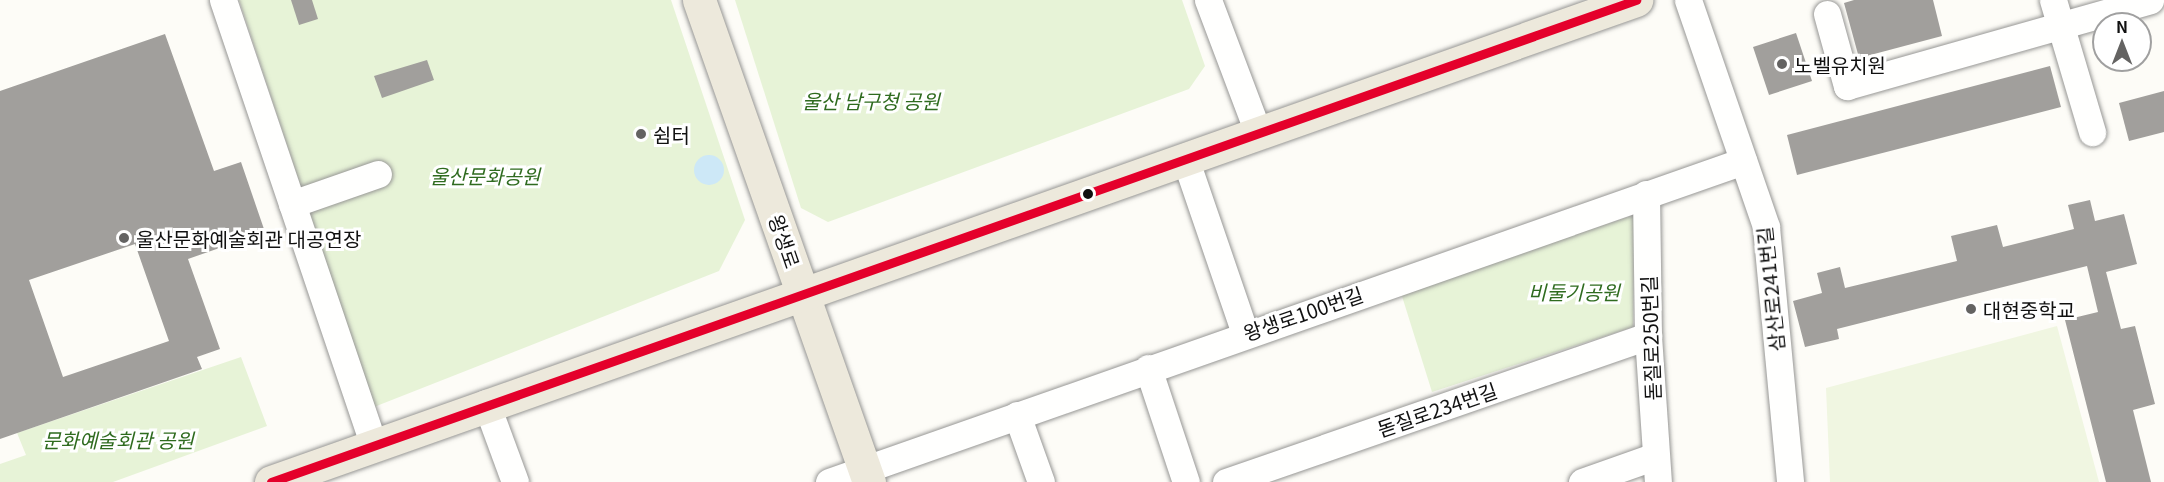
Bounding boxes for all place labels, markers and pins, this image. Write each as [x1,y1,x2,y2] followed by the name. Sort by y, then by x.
[1794,52,1886,76] place label: 노벨유치원
[1775,57,1789,71] marker: 노벨유치원
[653,122,690,146] place label: 쉼터
[634,127,648,141] marker: 쉼터
[1082,188,1094,200] unlabelled marker
[136,226,361,250] place label: 울산문화예술회관 대공연장
[117,231,131,245] marker: 울산문화예술회관 대공연장
[1983,297,2075,321] place label: 대현중학교
[1964,302,1978,316] marker: 대현중학교

